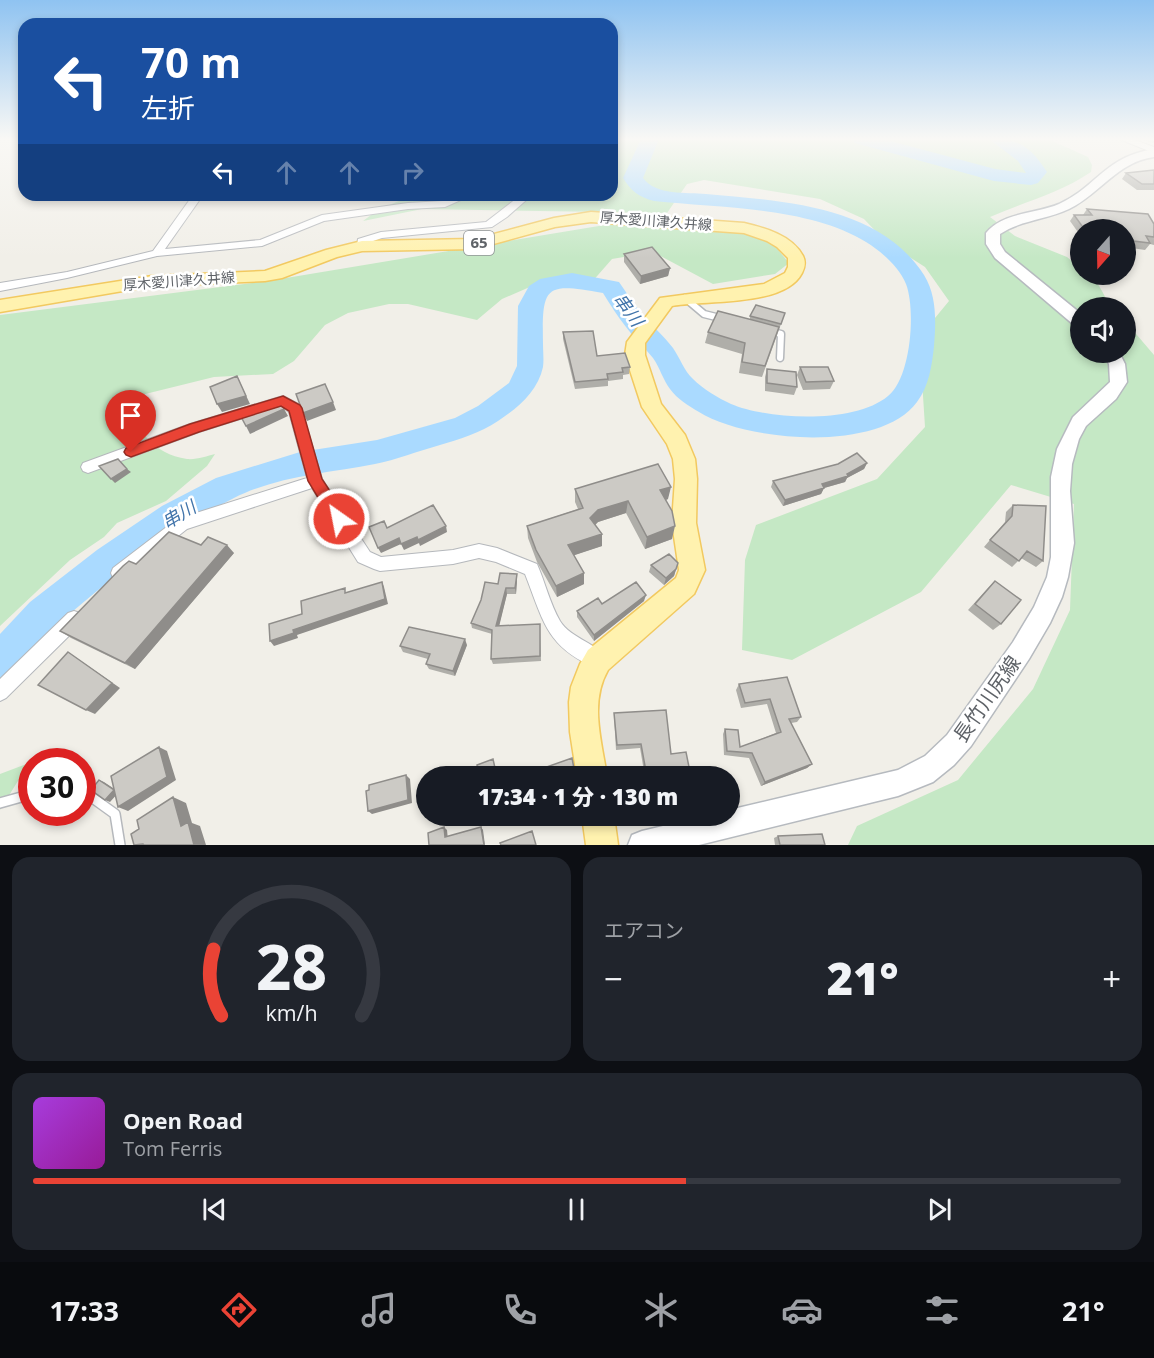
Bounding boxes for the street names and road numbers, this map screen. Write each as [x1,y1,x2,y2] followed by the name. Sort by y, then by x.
[600,207,713,234] street label: 厚木愛川津久井線
[464,231,494,255] road number: 65
[122,267,235,294] street label: 厚木愛川津久井線
[947,650,1026,747] street label: 長竹川尻線

